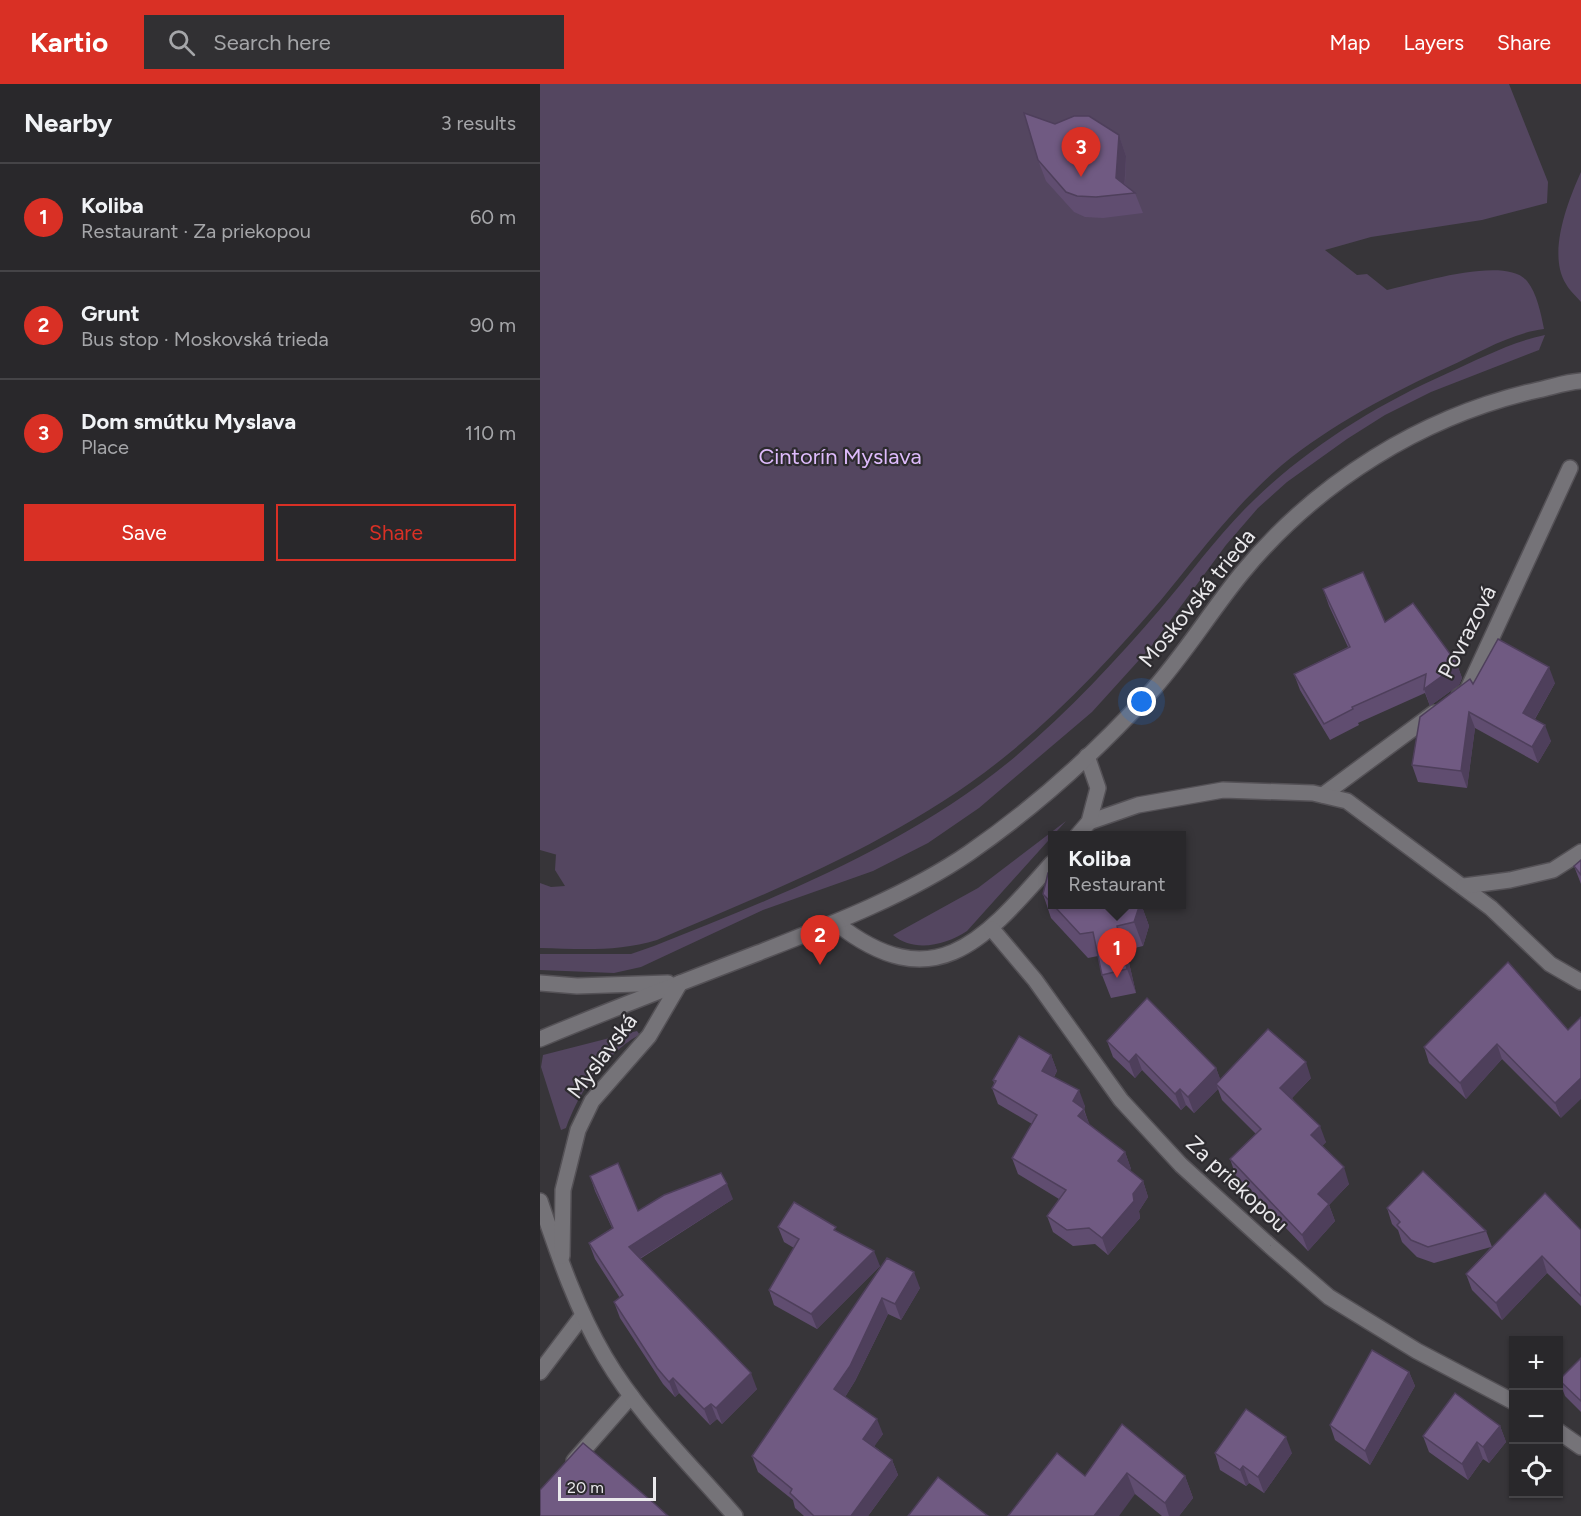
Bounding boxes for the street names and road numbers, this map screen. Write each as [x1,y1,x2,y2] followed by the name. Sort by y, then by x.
[1133,523,1261,673] street label: Moskovská trieda
[1432,581,1502,683] street label: Povrazová
[561,1008,643,1104] street label: Myslavská
[1180,1130,1294,1238] street label: Za priekopou

